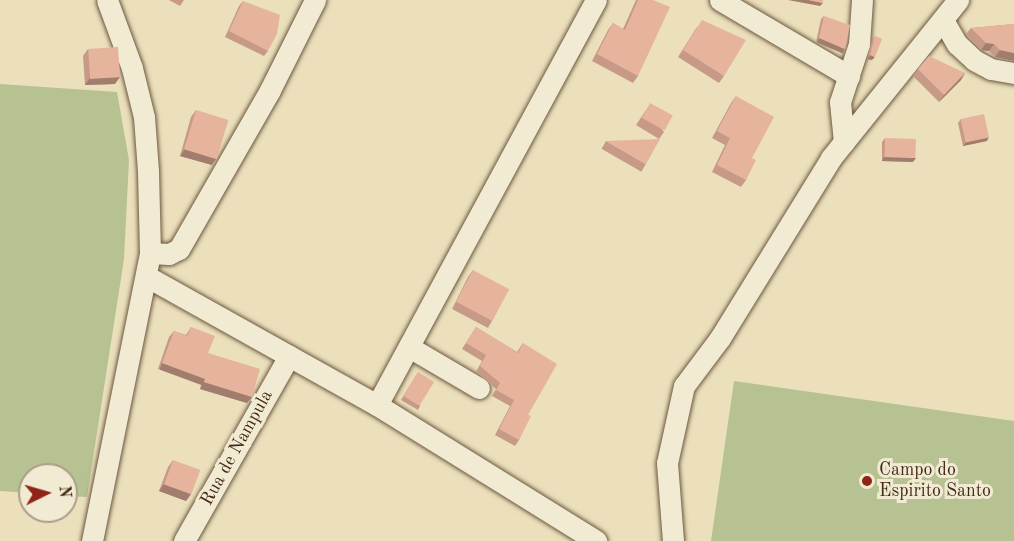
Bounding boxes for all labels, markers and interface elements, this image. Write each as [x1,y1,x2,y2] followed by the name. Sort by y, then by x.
[196,386,278,510] street label: Rua de Nampula
[879,460,991,502] place label: Campo do Espirito Santo
[18,463,78,523] north arrow
[860,474,874,488] marker: Campo do Espirito Santo
[55,485,72,498] text: N

